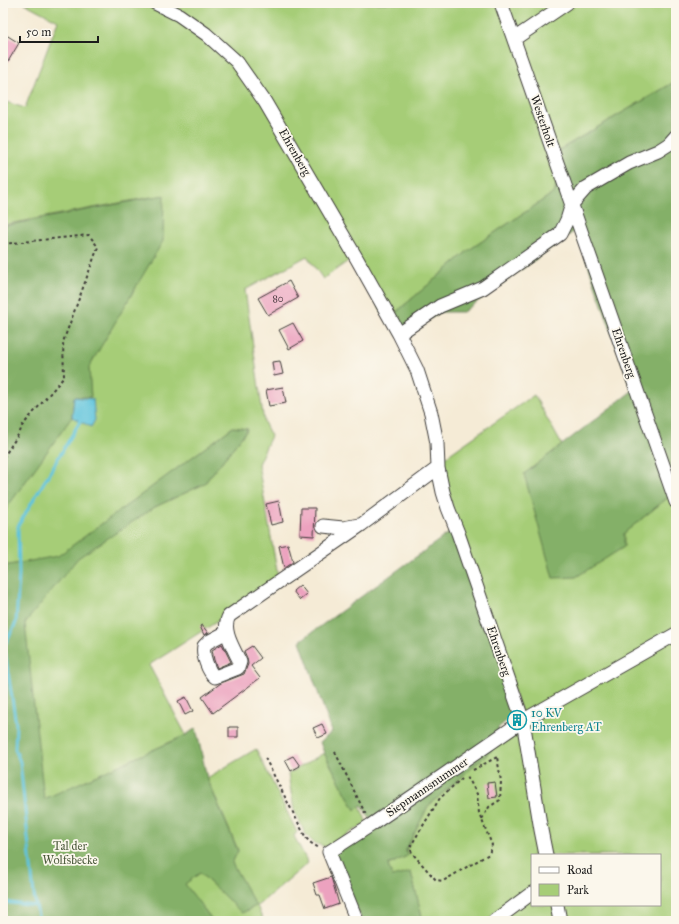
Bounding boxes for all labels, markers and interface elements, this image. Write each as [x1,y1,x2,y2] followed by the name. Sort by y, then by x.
[20,18,98,44] scale bar
[26,25,51,39] text: 50 m
[528,93,559,150] street label: Westerholt
[275,126,314,179] street label: Ehrenberg
[272,293,284,305] house number: 80
[608,326,639,381] street label: Ehrenberg
[483,624,514,679] street label: Ehrenberg
[531,706,602,735] place label: 10 KV Ehrenberg AT
[506,709,528,731] building icon: 10 KV Ehrenberg AT
[383,754,471,820] street label: Siepmannsnummer
[42,839,98,867] park label: Tal der Wolfsbecke
[531,854,661,906] legend
[567,863,593,877] text: Road
[567,883,589,897] text: Park

